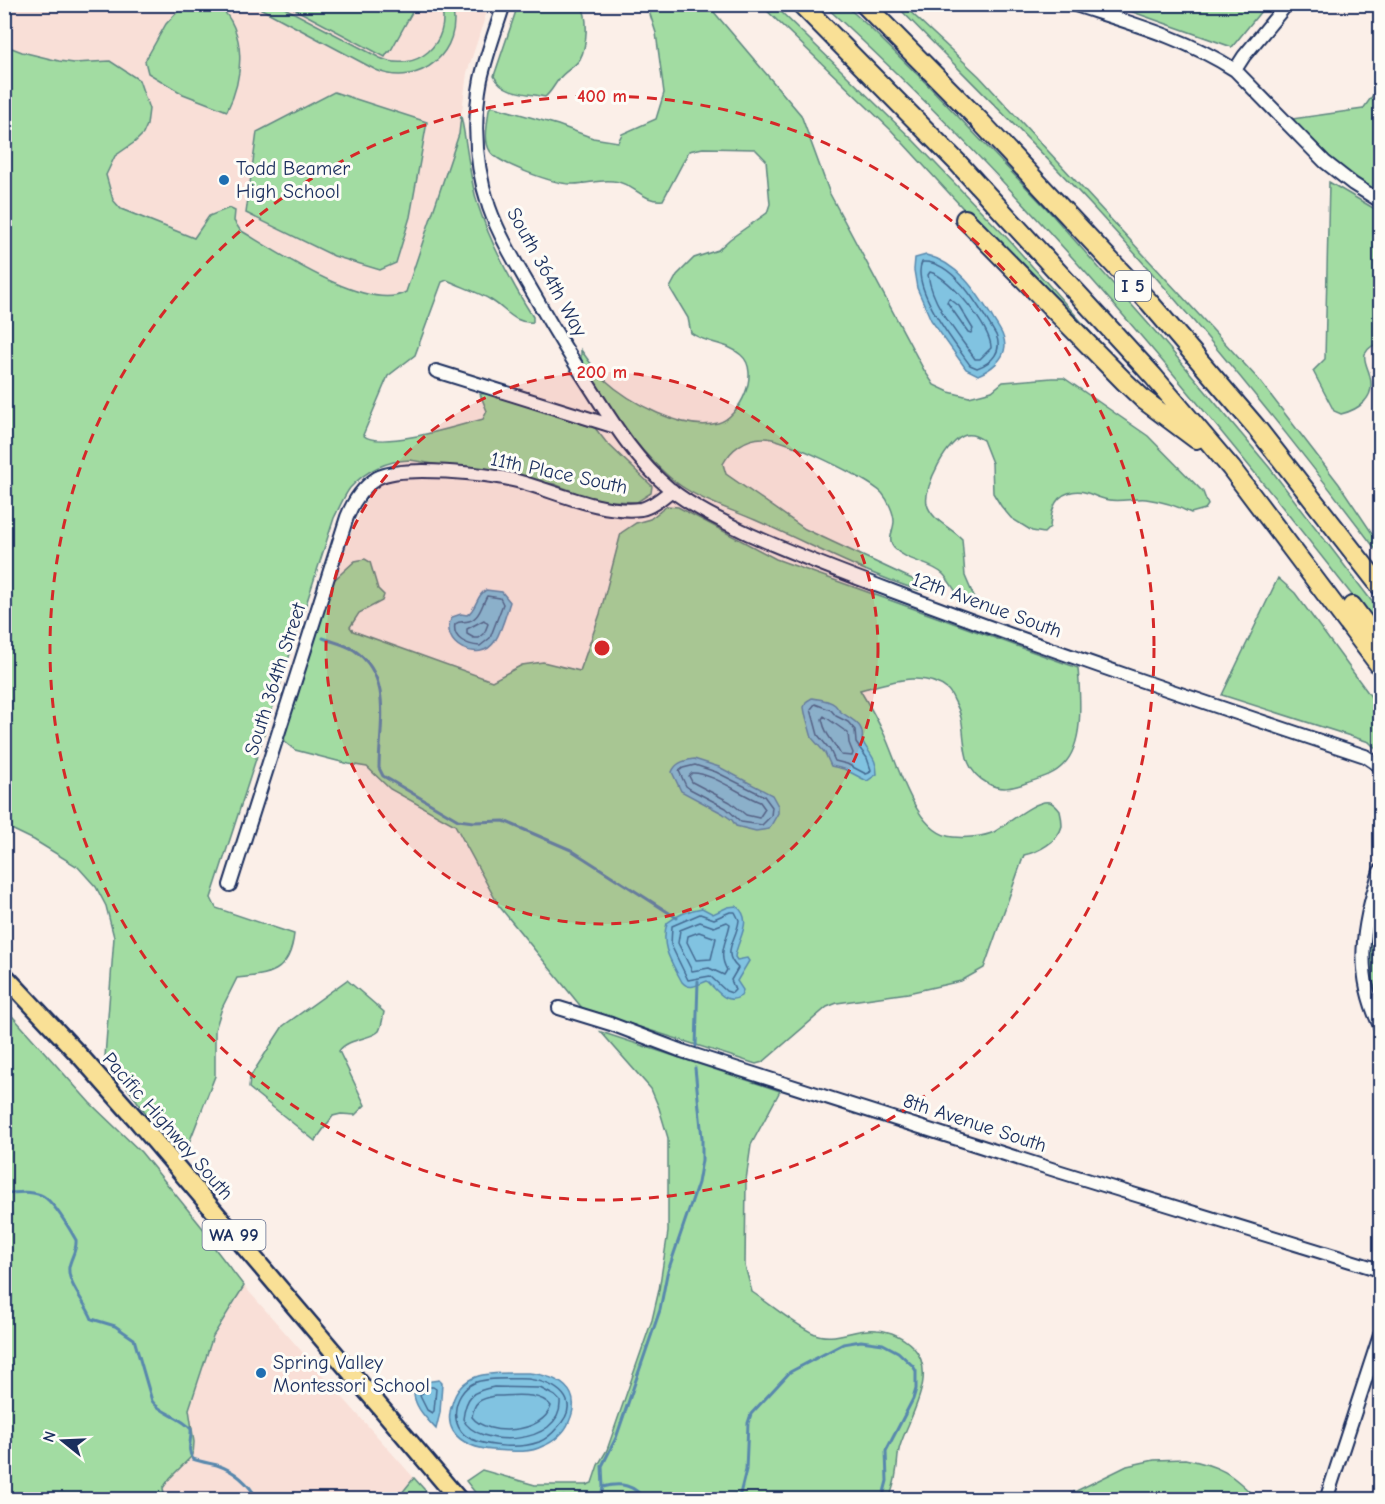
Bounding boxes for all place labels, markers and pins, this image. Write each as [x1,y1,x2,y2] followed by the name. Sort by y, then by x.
[236,157,350,203] place label: Todd Beamer High School
[217,173,231,187] marker: Todd Beamer High School
[592,638,612,658] centre of rings
[273,1351,430,1397] place label: Spring Valley Montessori School
[254,1366,268,1380] marker: Spring Valley Montessori School

